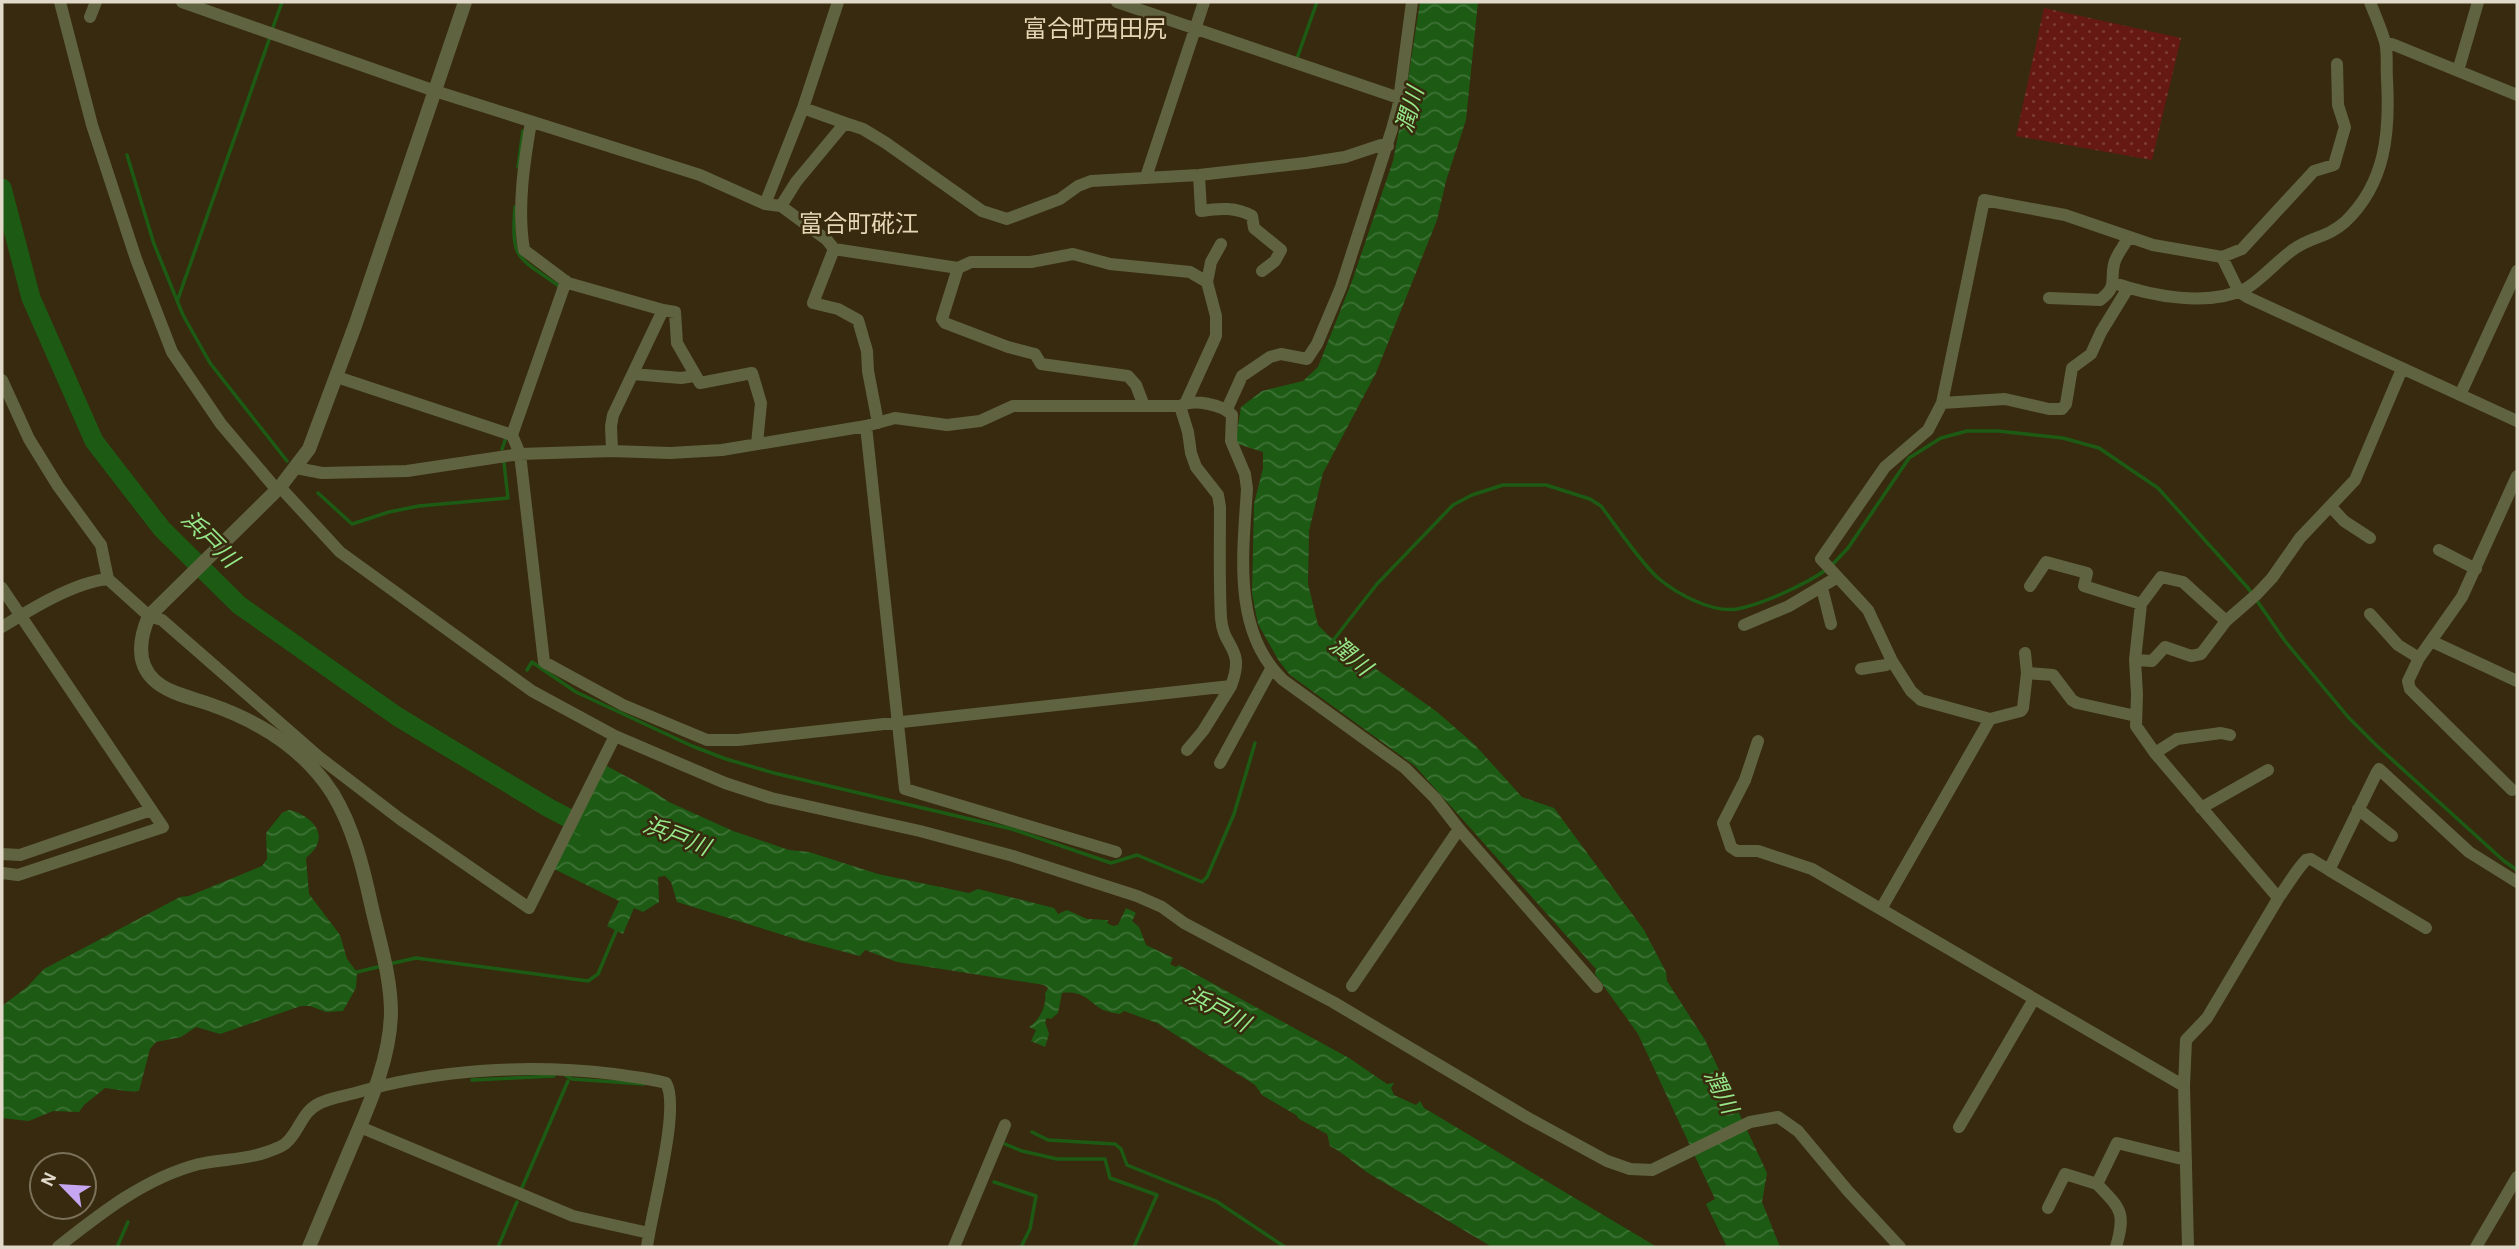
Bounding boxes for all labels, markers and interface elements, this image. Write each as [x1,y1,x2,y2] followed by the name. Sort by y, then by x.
[1023,16,1167,42] district label: 富合町西田尻
[1392,81,1429,135] water label: 潤川
[799,211,919,237] district label: 富合町硴江
[176,506,245,575] water label: 浜戸川
[1325,632,1379,683] water label: 潤川
[640,812,716,861] water label: 浜戸川
[1181,982,1256,1038] water label: 浜戸川
[1700,1065,1744,1120] water label: 潤川
[28,1151,98,1221] north arrow
[38,1169,60,1189] text: N

